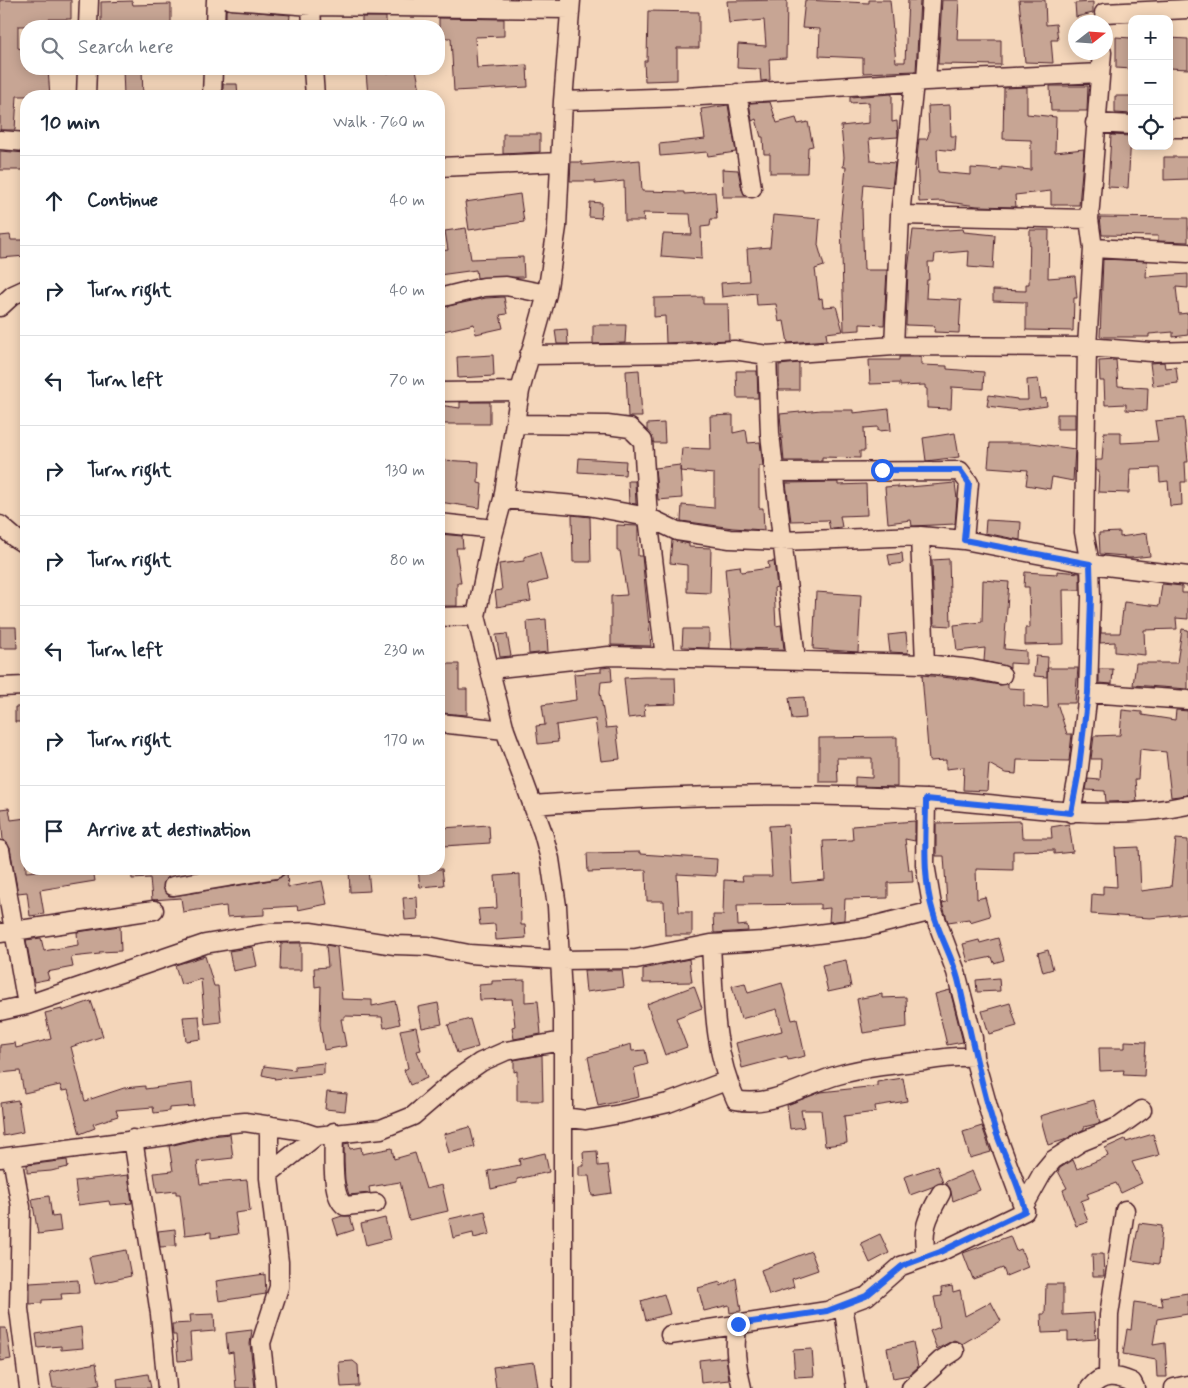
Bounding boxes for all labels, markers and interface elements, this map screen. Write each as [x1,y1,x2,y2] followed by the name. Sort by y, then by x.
[1068,15,1113,60] north arrow
[1128,15,1173,150] map controls
[1128,15,1173,60] button: +
[20,20,445,75] search box
[38,34,66,62] icon: search
[78,35,174,60] text: Search here
[1128,60,1173,105] button: −
[1128,105,1173,150] button: locate
[40,109,100,137] text: 10 min
[333,112,425,133] text: Walk · 760 m
[40,187,68,215] icon: ahead
[87,188,158,213] text: Continue
[389,190,425,211] text: 40 m
[40,277,68,305] icon: right
[87,278,171,303] text: Turn right
[389,280,425,301] text: 40 m
[40,367,68,395] icon: left
[87,368,163,393] text: Turn left
[389,370,425,391] text: 70 m
[40,457,68,485] icon: right
[87,458,171,483] text: Turn right
[871,459,894,482] route start
[384,460,425,481] text: 130 m
[40,547,68,575] icon: right
[87,548,171,573] text: Turn right
[390,550,425,571] text: 80 m
[40,637,68,665] icon: left
[87,638,163,663] text: Turn left
[384,640,425,661] text: 230 m
[40,727,68,755] icon: right
[87,728,171,753] text: Turn right
[383,730,425,751] text: 170 m
[40,817,68,845] icon: arrive
[87,818,251,843] text: Arrive at destination
[727,1313,750,1336] route end

